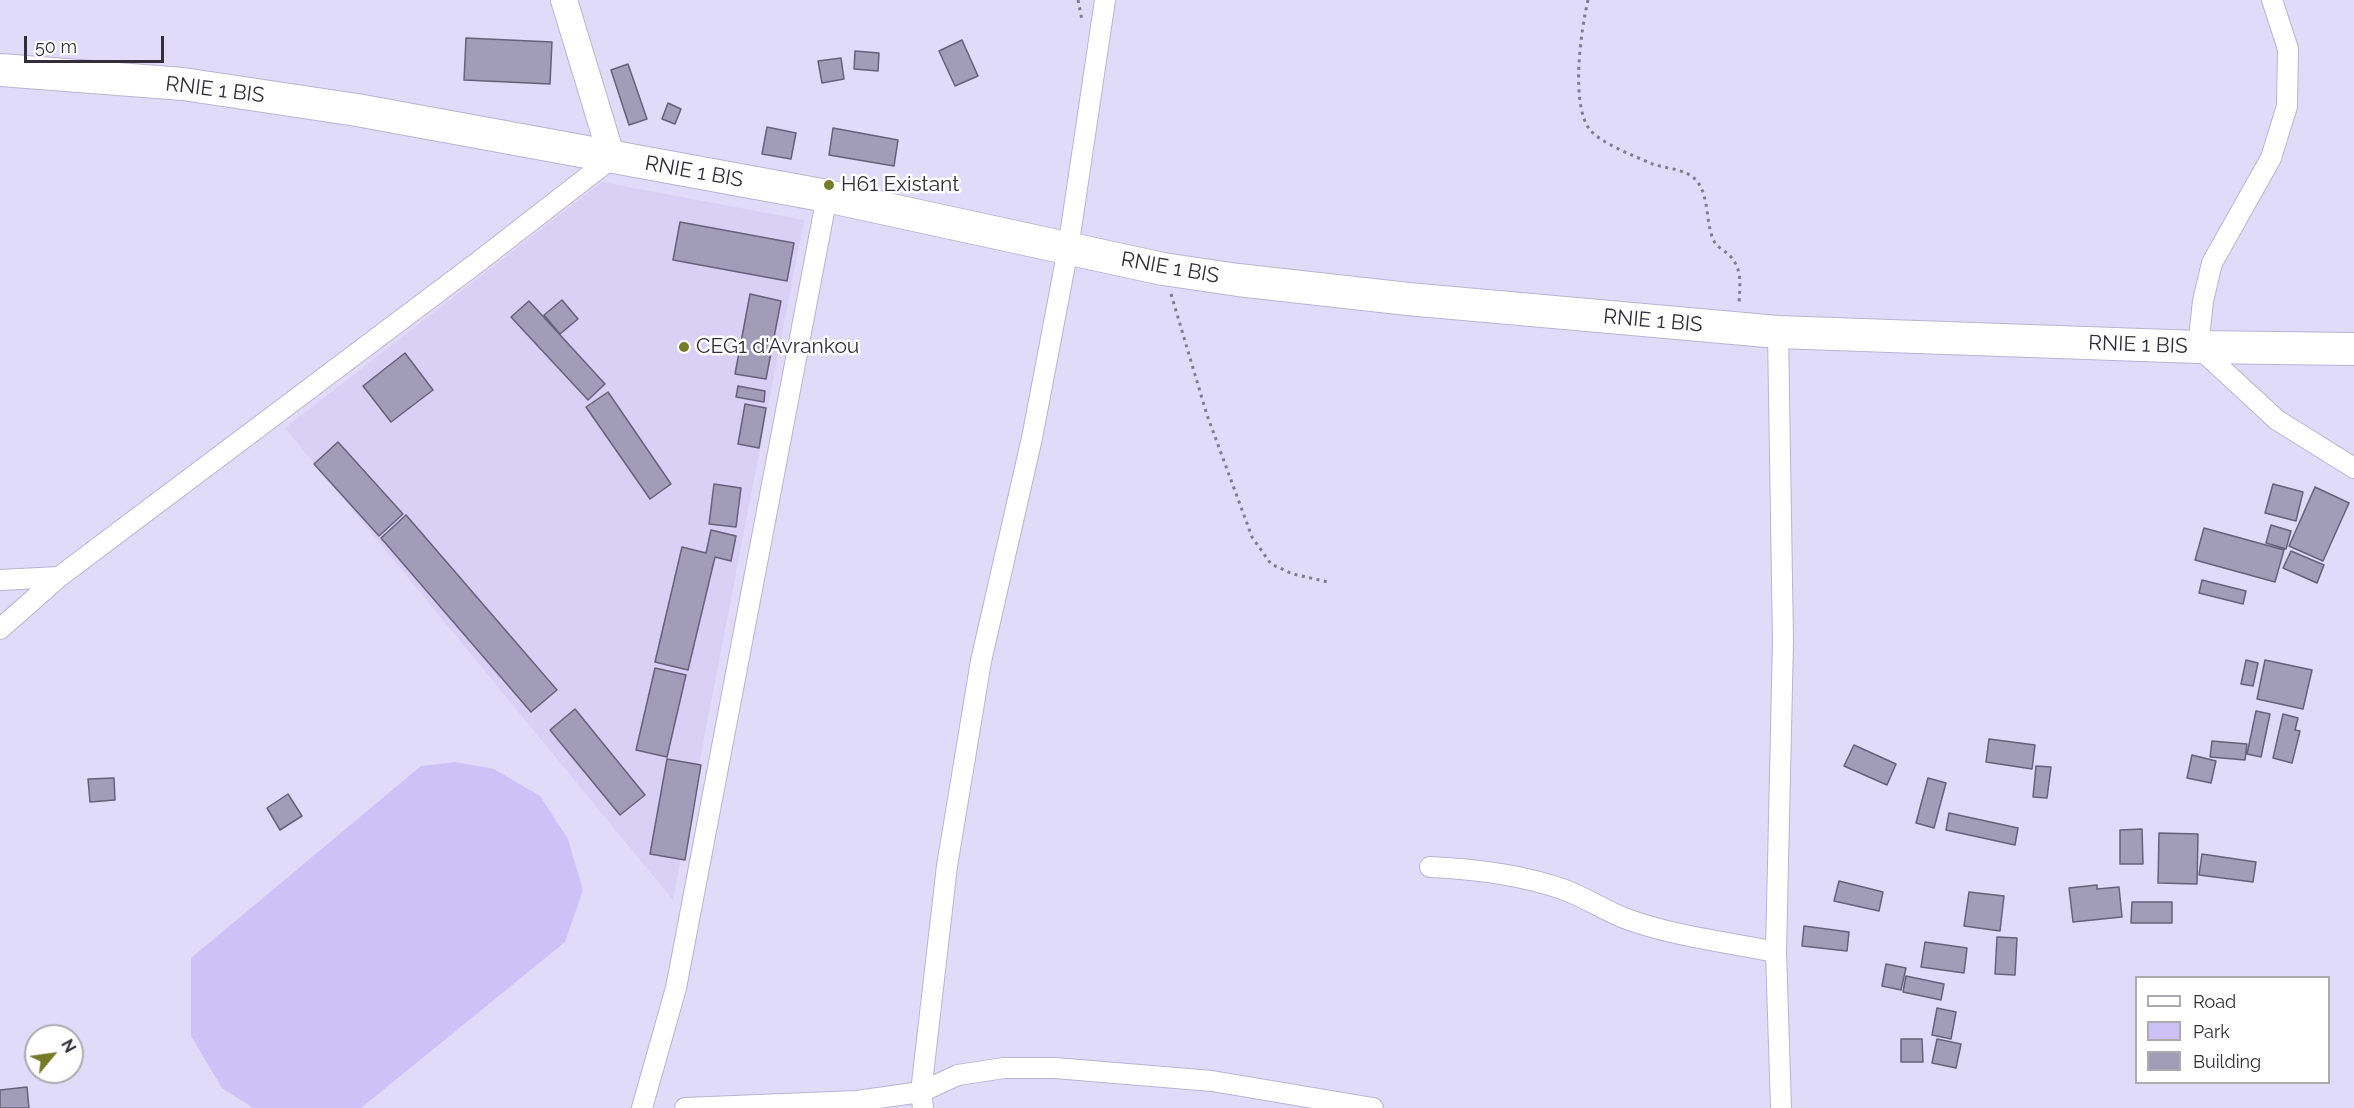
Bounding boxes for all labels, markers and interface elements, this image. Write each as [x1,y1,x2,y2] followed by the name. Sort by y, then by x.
[27,24,166,62] scale bar
[35,36,77,57] text: 50 m
[164,71,266,109] street label: RNIE 1 BIS
[643,151,745,193] street label: RNIE 1 BIS
[841,172,959,198] place label: H61 Existant
[822,178,836,192] marker: H61 Existant
[1119,247,1221,289] street label: RNIE 1 BIS
[1602,304,1704,338] street label: RNIE 1 BIS
[2088,331,2188,359] street label: RNIE 1 BIS
[696,334,859,360] place label: CEG1 d'Avrankou
[677,340,691,354] marker: CEG1 d'Avrankou
[2135,976,2330,1084] legend
[2193,991,2236,1012] text: Road
[2193,1021,2230,1042] text: Park
[24,1024,84,1084] north arrow
[57,1036,80,1056] text: N
[2193,1051,2261,1072] text: Building

